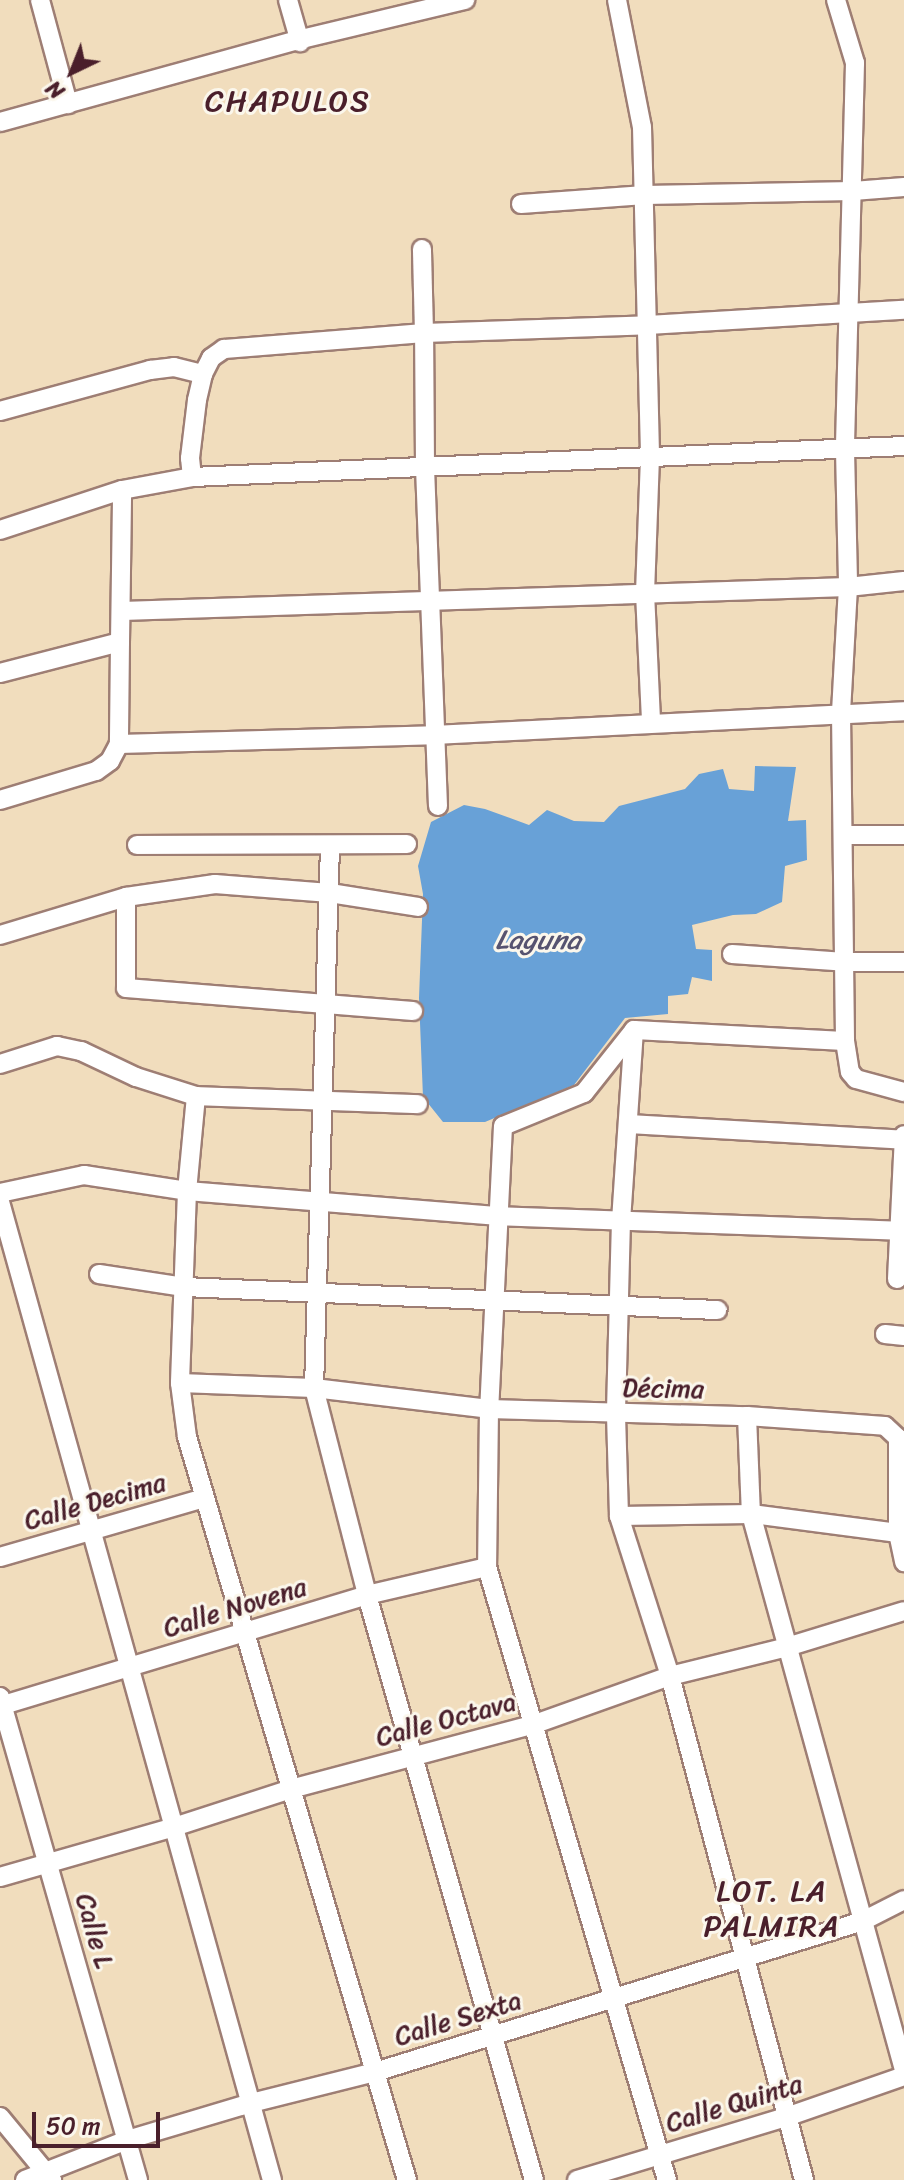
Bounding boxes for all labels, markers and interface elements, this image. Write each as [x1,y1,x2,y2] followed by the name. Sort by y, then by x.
[32,32,112,112] north arrow
[36,70,74,109] text: N
[206,83,370,119] district label: CHAPULOS
[495,923,581,957] water label: Laguna
[622,1373,704,1405] street label: Décima
[20,1467,170,1537] street label: Calle Decima
[160,1571,310,1645] street label: Calle Novena
[373,1686,519,1754] street label: Calle Octava
[705,1873,839,1944] district label: LOT. LA PALMIRA
[68,1890,120,1972] street label: Calle L
[391,1985,525,2053] street label: Calle Sexta
[662,2069,806,2139] street label: Calle Quinta
[36,2096,164,2146] scale bar
[46,2105,101,2147] text: 50 m

